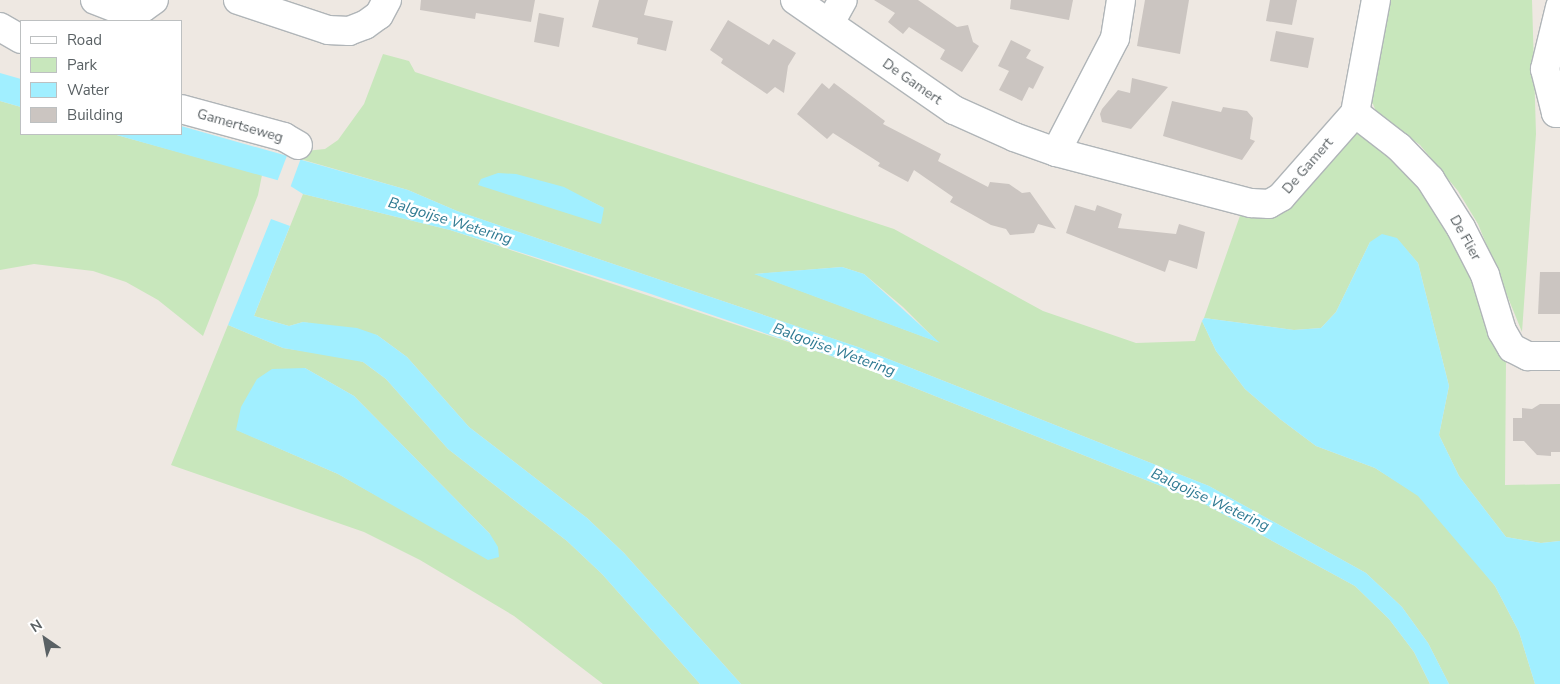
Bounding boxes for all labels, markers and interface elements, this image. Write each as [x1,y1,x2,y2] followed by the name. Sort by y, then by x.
[20,20,182,135] legend
[67,30,102,50] text: Road
[67,55,97,75] text: Park
[879,55,945,109] street label: De Gamert
[67,80,109,100] text: Water
[67,105,123,125] text: Building
[195,106,285,146] street label: Gamertseweg
[1279,135,1337,197] street label: De Gamert
[386,194,514,248] water label: Balgoijse Wetering
[1446,213,1484,263] street label: De Flier
[771,320,897,380] water label: Balgoijse Wetering
[1148,465,1272,535] water label: Balgoijse Wetering
[20,614,70,664] north arrow
[27,615,46,637] text: N

